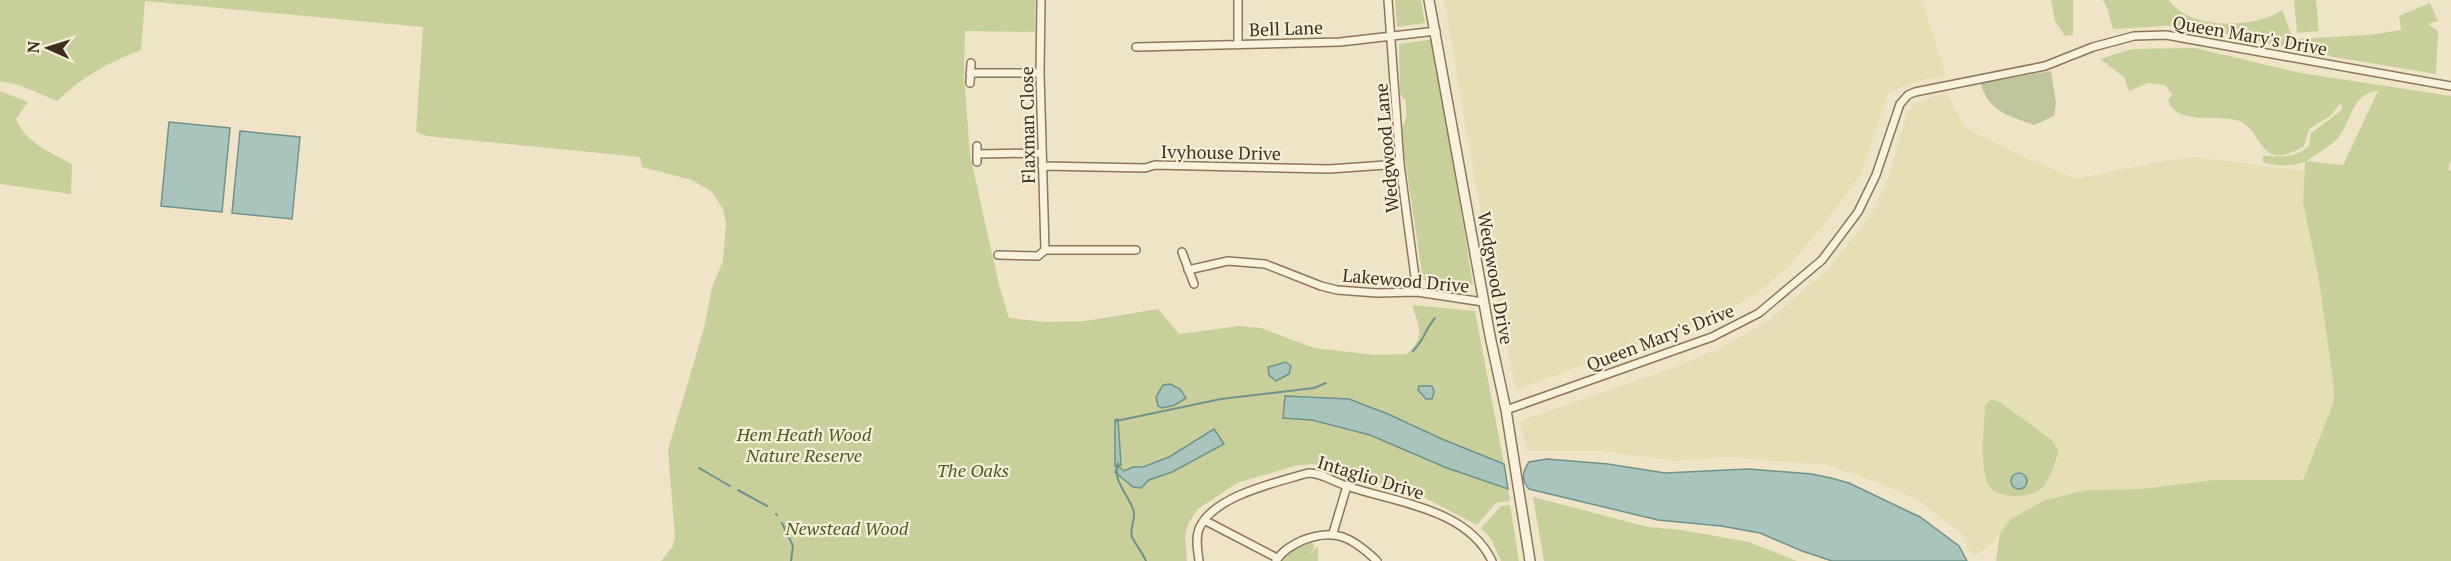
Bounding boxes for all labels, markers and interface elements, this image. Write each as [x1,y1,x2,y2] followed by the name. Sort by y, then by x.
[2171,10,2329,60] street label: Queen Mary's Drive
[1249,15,1323,41] street label: Bell Lane
[18,18,78,78] north arrow
[22,41,44,54] text: N
[1014,66,1040,184] street label: Flaxman Close
[1368,82,1404,214] street label: Wedgwood Lane
[1161,139,1281,165] street label: Ivyhouse Drive
[1473,210,1519,346] street label: Wedgwood Drive
[1342,263,1470,297] street label: Lakewood Drive
[1583,298,1737,376] street label: Queen Mary's Drive
[736,422,872,467] park label: Hem Heath Wood Nature Reserve
[1315,449,1427,505] street label: Intaglio Drive
[937,458,1009,482] park label: The Oaks
[785,516,909,540] park label: Newstead Wood

